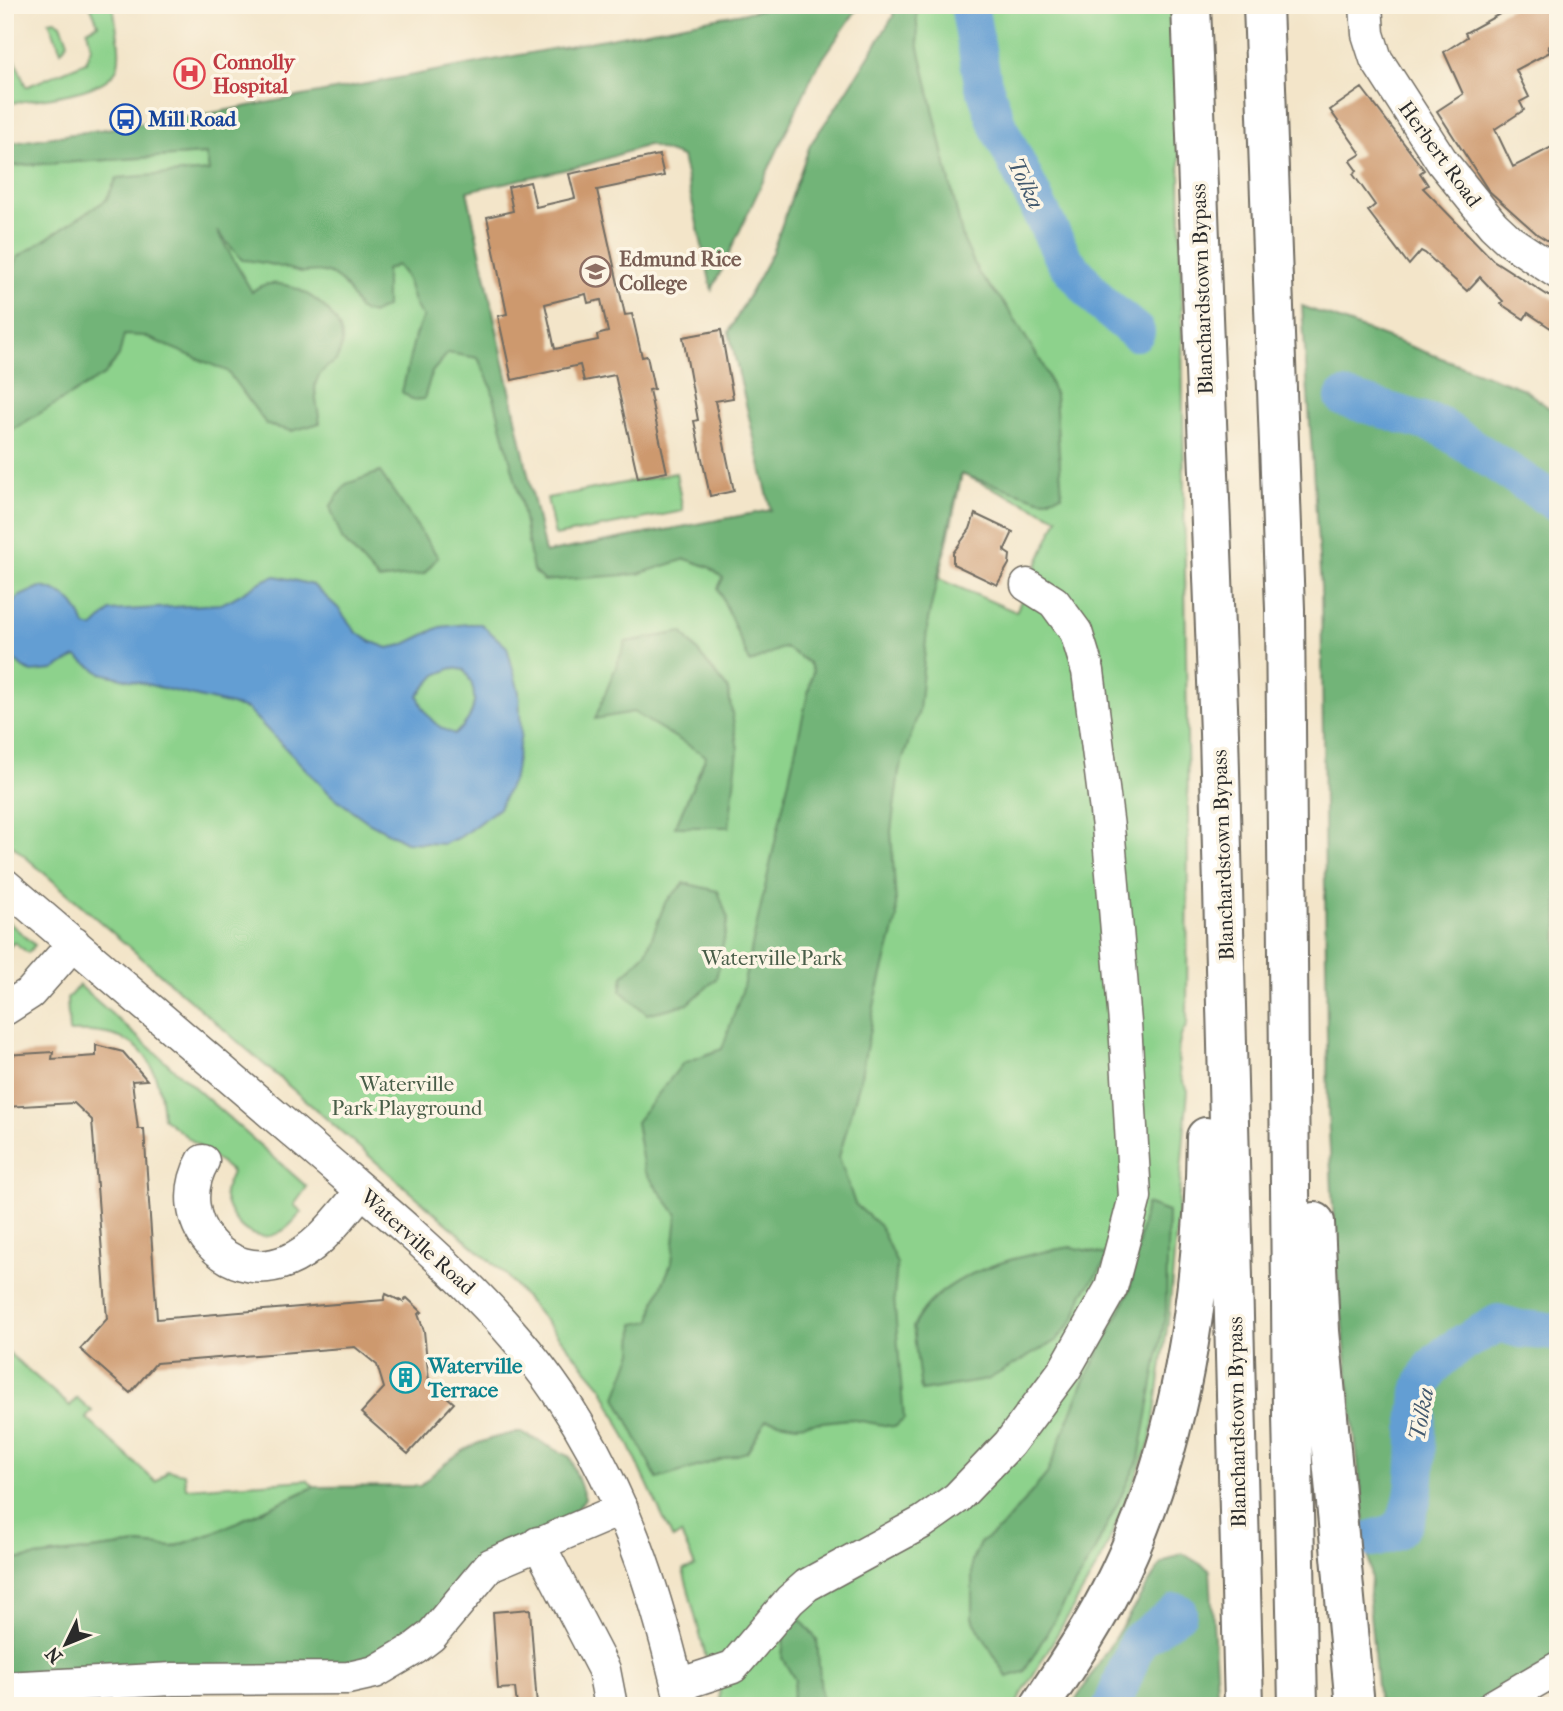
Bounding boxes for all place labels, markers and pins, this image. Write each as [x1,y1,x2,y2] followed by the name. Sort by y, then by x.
[213,50,297,98] place label: Connolly Hospital
[173,57,207,91] hospital icon: Connolly Hospital
[108,102,142,136] bus stop icon: Mill Road
[147,107,237,131] place label: Mill Road
[619,247,742,295] place label: Edmund Rice College
[579,254,613,288] school or university icon: Edmund Rice College
[427,1354,523,1402] place label: Waterville Terrace
[388,1361,422,1395] building icon: Waterville Terrace

